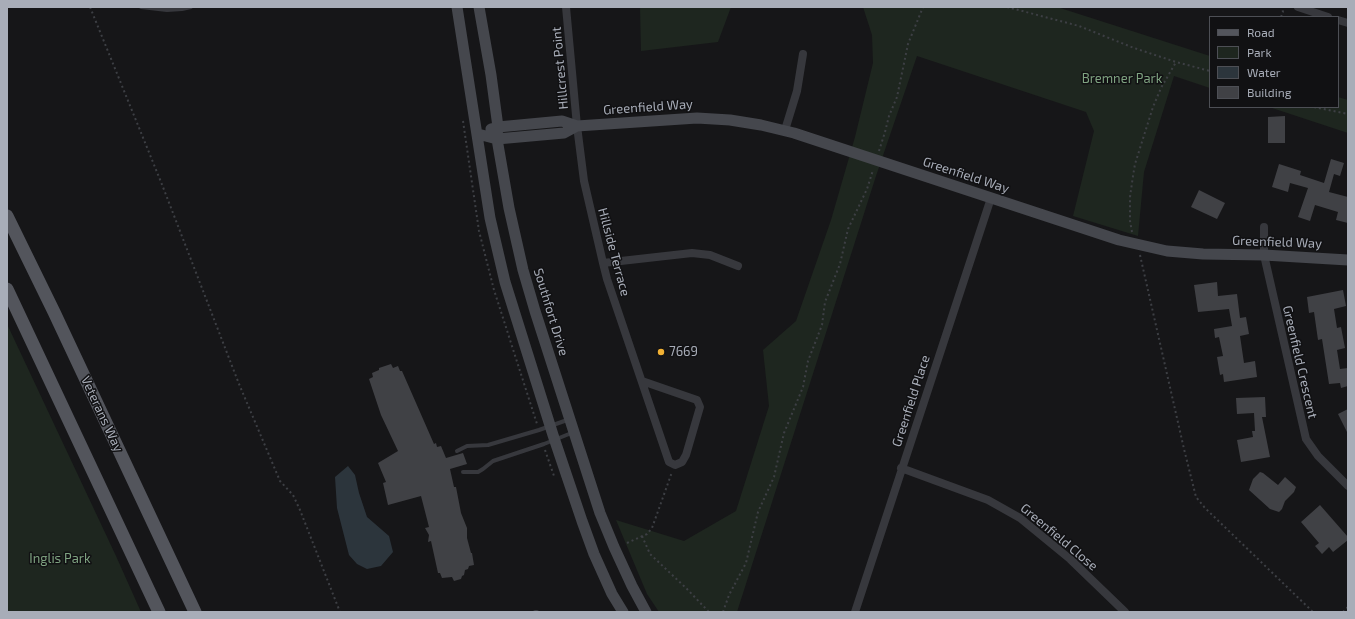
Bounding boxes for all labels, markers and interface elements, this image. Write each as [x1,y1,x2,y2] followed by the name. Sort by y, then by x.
[1209,16,1339,108] legend
[1247,25,1275,39] text: Road
[549,26,571,110] street label: Hillcrest Point
[1247,45,1272,59] text: Park
[1247,65,1281,79] text: Water
[1082,71,1162,87] park label: Bremner Park
[1247,85,1291,99] text: Building
[603,96,693,118] street label: Greenfield Way
[921,154,1011,196] street label: Greenfield Way
[595,206,633,298] street label: Hillside Terrace
[1232,233,1322,251] street label: Greenfield Way
[530,266,572,358] street label: Southfort Drive
[1279,304,1321,420] street label: Greenfield Crescent
[669,344,698,360] place label: 7669
[656,347,666,357] marker: 7669
[889,353,933,449] street label: Greenfield Place
[78,374,126,454] street label: Veterans Way
[1017,500,1101,574] street label: Greenfield Close
[29,551,91,567] park label: Inglis Park

